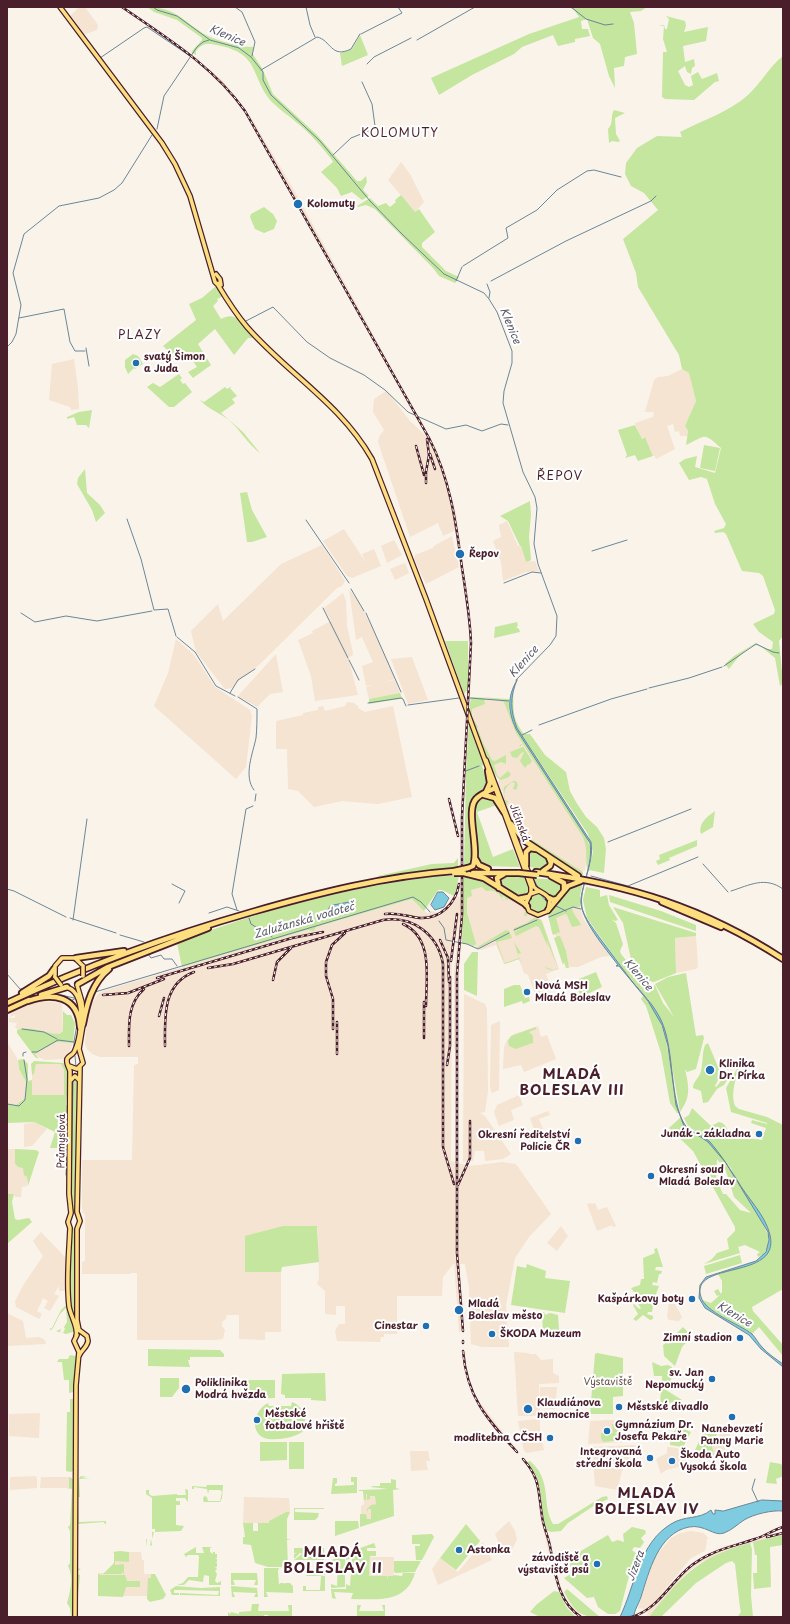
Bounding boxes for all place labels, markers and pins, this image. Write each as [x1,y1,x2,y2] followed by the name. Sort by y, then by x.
[292,198,304,210] marker: Kolomuty
[307,198,355,210] place label: Kolomuty
[144,351,205,374] place label: svatý Šimon a Juda
[131,358,141,368] marker: svatý Šimon a Juda
[454,548,466,560] marker: Řepov
[469,548,499,560] place label: Řepov
[535,980,611,1004] place label: Nová MSH Mladá Boleslav
[522,987,532,997] marker: Nová MSH Mladá Boleslav
[719,1058,765,1082] place label: Klinika Dr. Pírka
[704,1064,716,1076] marker: Klinika Dr. Pírka
[661,1128,751,1140] place label: Junák - základna
[478,1129,570,1152] place label: Okresní ředitelství Policie ČR
[754,1129,764,1139] marker: Junák - základna
[573,1136,583,1146] marker: Okresní ředitelství Policie ČR
[659,1164,735,1188] place label: Okresní soud Mladá Boleslav
[646,1171,656,1181] marker: Okresní soud Mladá Boleslav
[598,1293,684,1305] place label: Kašpárkovy boty
[687,1294,697,1304] marker: Kašpárkovy boty
[468,1298,542,1322] place label: Mladá Boleslav město
[453,1304,465,1316] marker: Mladá Boleslav město
[374,1320,418,1332] place label: Cinestar
[421,1321,431,1331] marker: Cinestar
[500,1328,581,1340] place label: ŠKODA Muzeum
[487,1329,497,1339] marker: ŠKODA Muzeum
[663,1332,732,1344] place label: Zimní stadion
[735,1333,745,1343] marker: Zimní stadion
[645,1367,704,1390] place label: sv. Jan Nepomucký
[707,1374,717,1384] marker: sv. Jan Nepomucký
[195,1377,266,1400] place label: Poliklinika Modrá hvězda
[180,1383,192,1395] marker: Poliklinika Modrá hvězda
[537,1397,601,1420] place label: Klaudiánova nemocnice
[627,1401,708,1413] place label: Městské divadlo
[614,1402,624,1412] marker: Městské divadlo
[522,1403,534,1415] marker: Klaudiánova nemocnice
[265,1408,344,1432] place label: Městské fotbalové hřiště
[727,1412,737,1422] marker: Nanebevzetí Panny Marie
[252,1415,262,1425] marker: Městské fotbalové hřiště
[615,1419,694,1442] place label: Gymnázium Dr. Josefa Pekaře
[700,1423,764,1446] place label: Nanebevzetí Panny Marie
[602,1426,612,1436] marker: Gymnázium Dr. Josefa Pekaře
[454,1432,542,1444] place label: modlitebna CČSH
[545,1433,555,1443] marker: modlitebna CČSH
[576,1446,642,1470] place label: Integrovaná střední škola
[680,1449,747,1472] place label: Škoda Auto Vysoká škola
[645,1453,655,1463] marker: Integrovaná střední škola
[667,1456,677,1466] marker: Škoda Auto Vysoká škola
[467,1544,511,1556] place label: Astonka
[454,1545,464,1555] marker: Astonka
[518,1552,589,1576] place label: závodiště a výstaviště psů
[592,1559,602,1569] marker: závodiště a výstaviště psů

